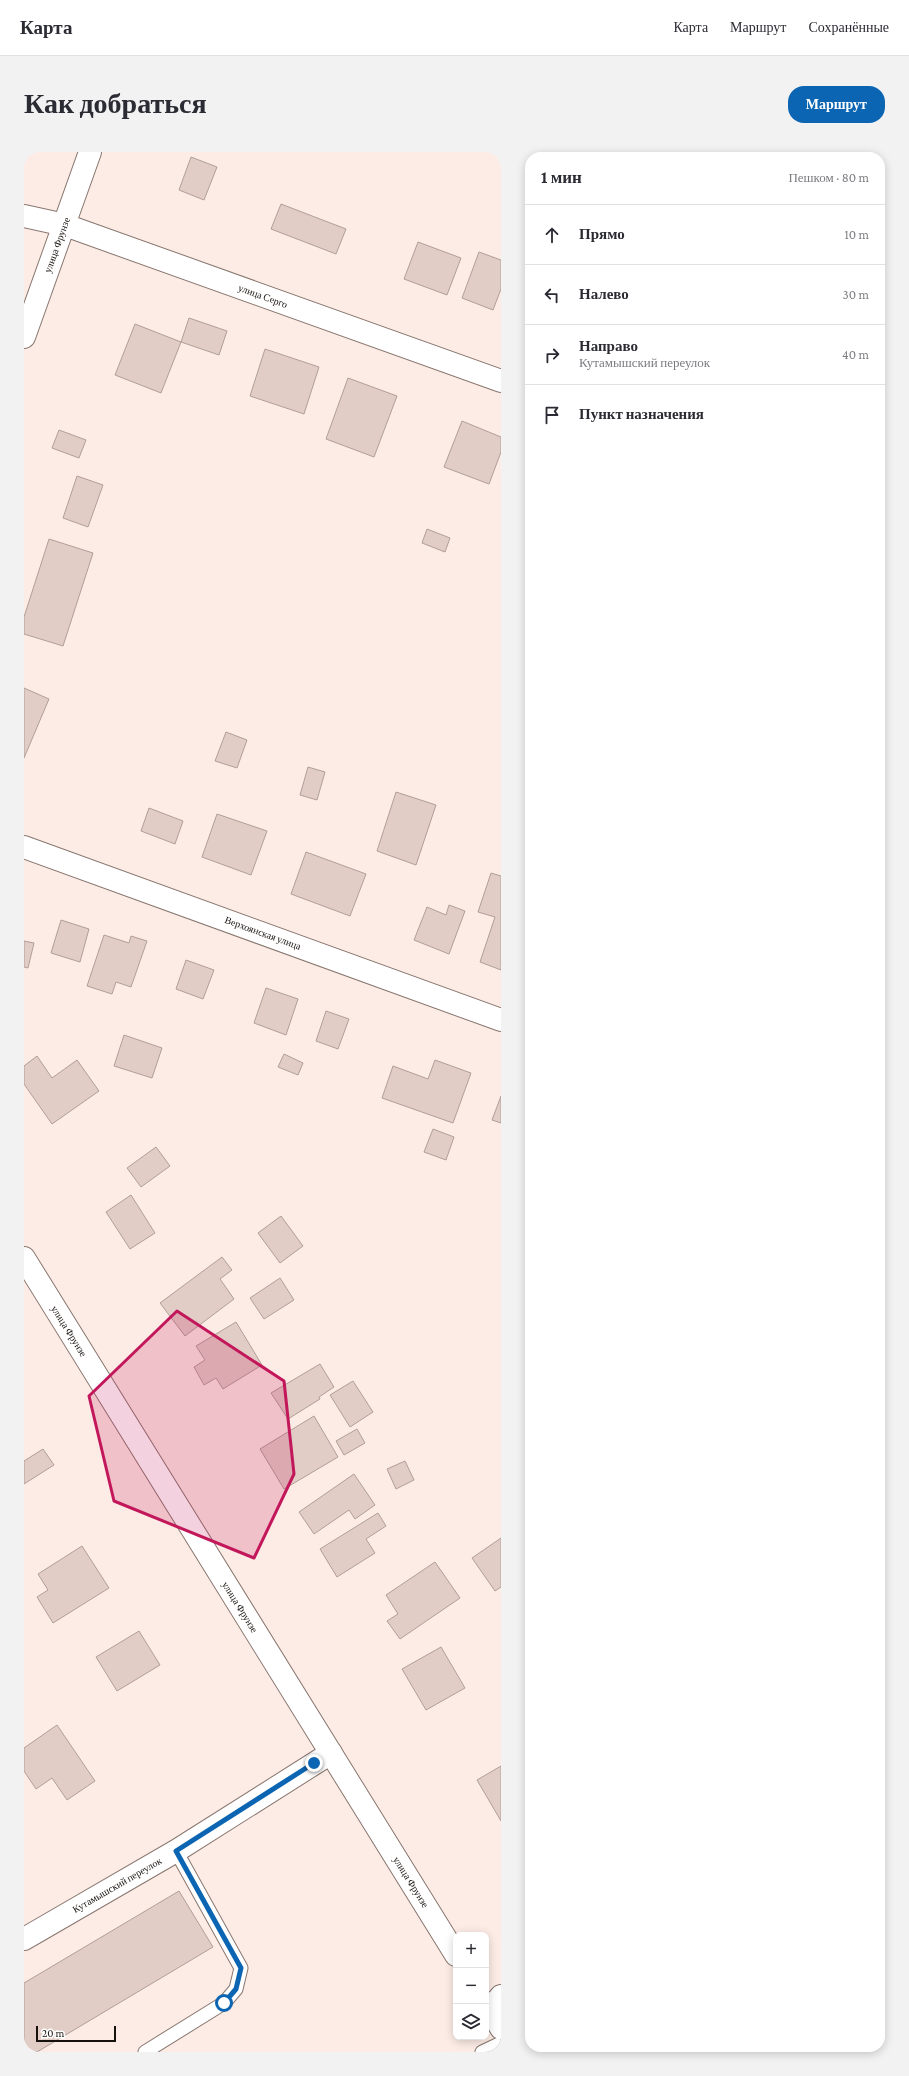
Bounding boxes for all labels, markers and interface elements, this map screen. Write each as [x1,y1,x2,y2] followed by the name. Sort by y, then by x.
[20,17,72,38] text: Карта
[673,19,708,35] text: Карта
[730,19,786,35] text: Маршрут
[808,19,889,35] text: Сохранённые
[788,86,885,123] button: Маршрут
[24,88,207,119] text: Как добраться
[541,168,582,187] text: 1 мин
[788,170,869,185] text: Пешком · 80 m
[42,215,72,274] street label: улица Фрунзе
[541,224,563,246] icon: ahead
[579,226,625,242] text: Прямо
[844,227,869,242] text: 10 m
[237,282,289,310] street label: улица Серго
[541,284,563,306] icon: left
[579,286,629,302] text: Налево
[843,287,869,302] text: 30 m
[579,338,638,354] text: Направо
[541,344,563,366] icon: right
[842,347,869,362] text: 40 m
[579,355,710,370] text: Кутамышский переулок
[541,404,563,426] icon: arrive
[579,406,704,422] text: Пункт назначения
[223,914,303,952] street label: Верхоянская улица
[49,1303,89,1359] street label: улица Фрунзе
[220,1579,260,1635] street label: улица Фрунзе
[305,1754,323,1772] route end
[391,1854,431,1910] street label: улица Фрунзе
[71,1855,164,1915] street label: Кутамышский переулок
[453,1932,489,2040] map controls
[453,1932,489,1968] button: +
[453,1968,489,2004] button: −
[215,1994,233,2012] route start
[453,2004,489,2040] button: layers
[36,2024,116,2043] scale bar
[42,2027,64,2039] text: 20 m

